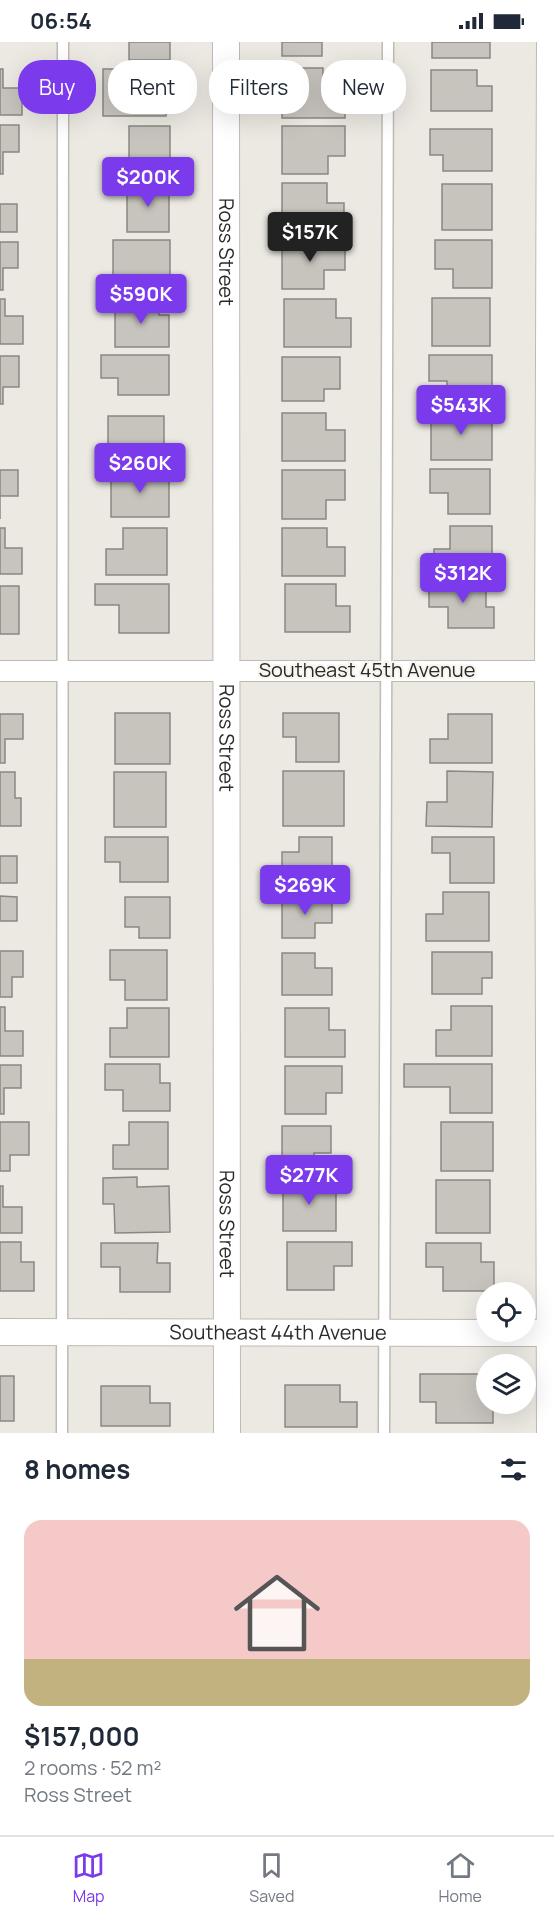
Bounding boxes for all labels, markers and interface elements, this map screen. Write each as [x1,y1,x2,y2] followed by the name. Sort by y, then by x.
[30,6,92,36] text: 06:54
[18,60,96,114] chip: Buy
[108,60,197,114] chip: Rent
[209,60,309,114] chip: Filters
[321,60,406,114] chip: New
[106,157,190,208] pin: $200K
[116,163,180,190] text: $200K
[213,198,240,306] street label: Ross Street
[268,212,352,263] pin: $157K
[282,218,338,245] text: $157K
[99,274,183,325] pin: $590K
[110,280,172,307] text: $590K
[419,385,503,436] pin: $543K
[430,391,492,418] text: $543K
[98,443,182,494] pin: $260K
[109,449,172,476] text: $260K
[421,553,505,604] pin: $312K
[434,559,492,586] text: $312K
[259,656,475,683] street label: Southeast 45th Avenue
[213,684,241,792] street label: Ross Street
[263,865,347,916] pin: $269K
[274,871,336,898] text: $269K
[267,1155,351,1206] pin: $277K
[280,1161,338,1188] text: $277K
[214,1170,241,1278] street label: Ross Street
[476,1282,536,1414] map controls
[476,1282,536,1342] button: locate
[169,1318,387,1346] street label: Southeast 44th Avenue
[476,1354,536,1414] button: layers
[24,1451,130,1487] text: 8 homes
[497,1453,530,1486] icon: filters
[223,1559,331,1667] icon: home
[24,1718,140,1754] text: $157,000
[24,1754,161,1781] text: 2 rooms · 52 m²
[24,1781,132,1808] text: Ross Street
[72,1849,105,1907] tab: Map
[249,1849,294,1907] tab: Saved
[439,1849,482,1907] tab: Home

